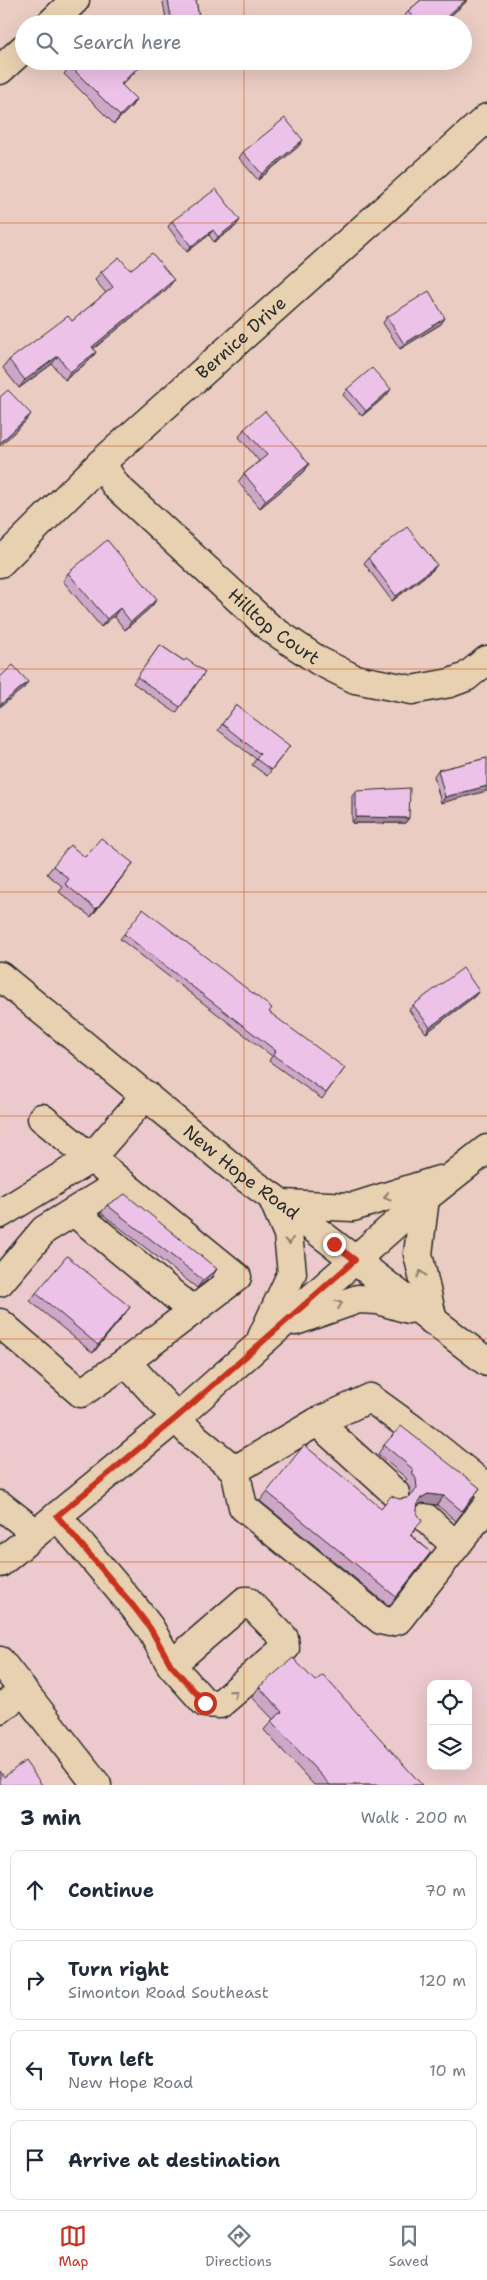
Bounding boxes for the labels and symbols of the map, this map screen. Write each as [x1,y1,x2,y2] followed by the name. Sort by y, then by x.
[191,291,291,384] street label: Bernice Drive
[223,583,324,670] street label: Hilltop Court
[178,1120,304,1225] street label: New Hope Road
[383,1191,392,1201] one-way arrow
[323,1233,346,1256] route end
[283,1237,294,1246] one-way arrow
[416,1269,427,1278] one-way arrow
[335,1300,343,1310] one-way arrow
[228,1689,237,1698] one-way arrow
[194,1692,217,1715] route start

